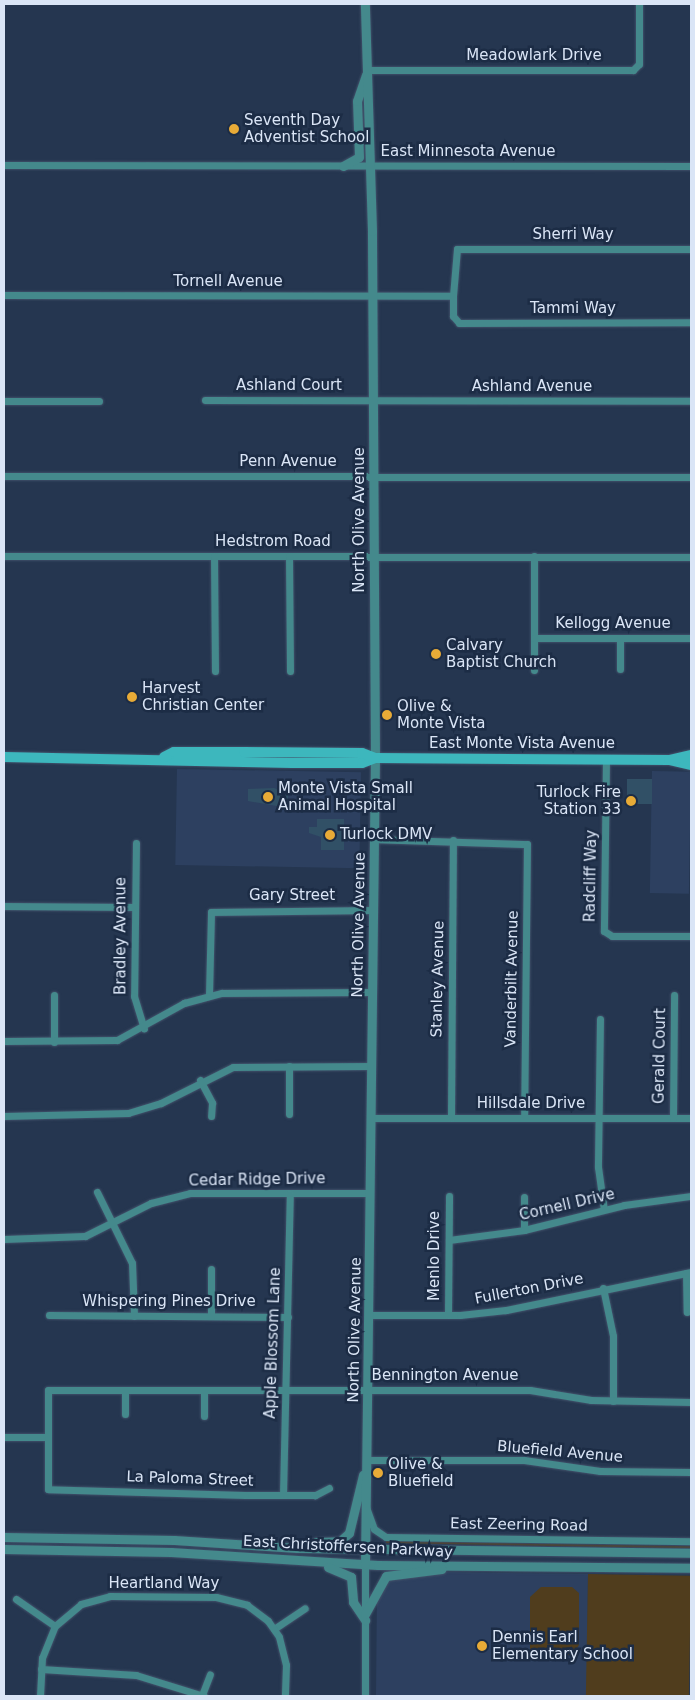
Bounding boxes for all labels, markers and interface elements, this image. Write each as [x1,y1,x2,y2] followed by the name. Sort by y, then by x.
[466,47,602,65] street label: Meadowlark Drive
[244,111,369,146] place label: Seventh Day Adventist School
[228,123,240,135] marker: Seventh Day Adventist School
[380,143,556,161] street label: East Minnesota Avenue
[532,226,614,244] street label: Sherri Way
[173,273,283,291] street label: Tornell Avenue
[530,300,616,318] street label: Tammi Way
[236,377,342,395] street label: Ashland Court
[472,378,592,396] street label: Ashland Avenue
[351,447,369,593] street label: North Olive Avenue
[239,453,337,471] street label: Penn Avenue
[215,533,331,551] street label: Hedstrom Road
[555,615,671,633] street label: Kellogg Avenue
[446,636,557,671] place label: Calvary Baptist Church
[430,648,442,660] marker: Calvary Baptist Church
[142,679,264,714] place label: Harvest Christian Center
[126,691,138,703] marker: Harvest Christian Center
[397,697,485,732] place label: Olive & Monte Vista
[381,709,393,721] marker: Olive & Monte Vista
[429,735,615,753] street label: East Monte Vista Avenue
[278,779,413,814] place label: Monte Vista Small Animal Hospital
[537,783,621,818] place label: Turlock Fire Station 33
[262,791,274,803] marker: Monte Vista Small Animal Hospital
[625,795,637,807] marker: Turlock Fire Station 33
[340,826,432,844] place label: Turlock DMV
[324,829,336,841] marker: Turlock DMV
[581,830,601,922] street label: Radcliff Way
[349,852,369,998] street label: North Olive Avenue
[112,877,130,995] street label: Bradley Avenue
[249,887,335,905] street label: Gary Street
[502,910,522,1048] street label: Vanderbilt Avenue
[428,920,448,1038] street label: Stanley Avenue
[650,1008,670,1104] street label: Gerald Court
[477,1095,585,1113] street label: Hillsdale Drive
[188,1170,326,1190] street label: Cedar Ridge Drive
[518,1185,616,1225] street label: Cornell Drive
[426,1211,444,1301] street label: Menlo Drive
[345,1257,365,1403] street label: North Olive Avenue
[261,1267,285,1419] street label: Apple Blossom Lane
[473,1270,585,1308] street label: Fullerton Drive
[82,1293,256,1311] street label: Whispering Pines Drive
[372,1367,518,1385] street label: Bennington Avenue
[496,1438,624,1466] street label: Bluefield Avenue
[388,1455,454,1490] place label: Olive & Bluefield
[372,1467,384,1479] marker: Olive & Bluefield
[126,1468,254,1490] street label: La Paloma Street
[450,1515,588,1535] street label: East Zeering Road
[243,1533,453,1561] street label: East Christoffersen Parkway
[109,1575,219,1593] street label: Heartland Way
[492,1628,633,1663] place label: Dennis Earl Elementary School
[476,1640,488,1652] marker: Dennis Earl Elementary School

